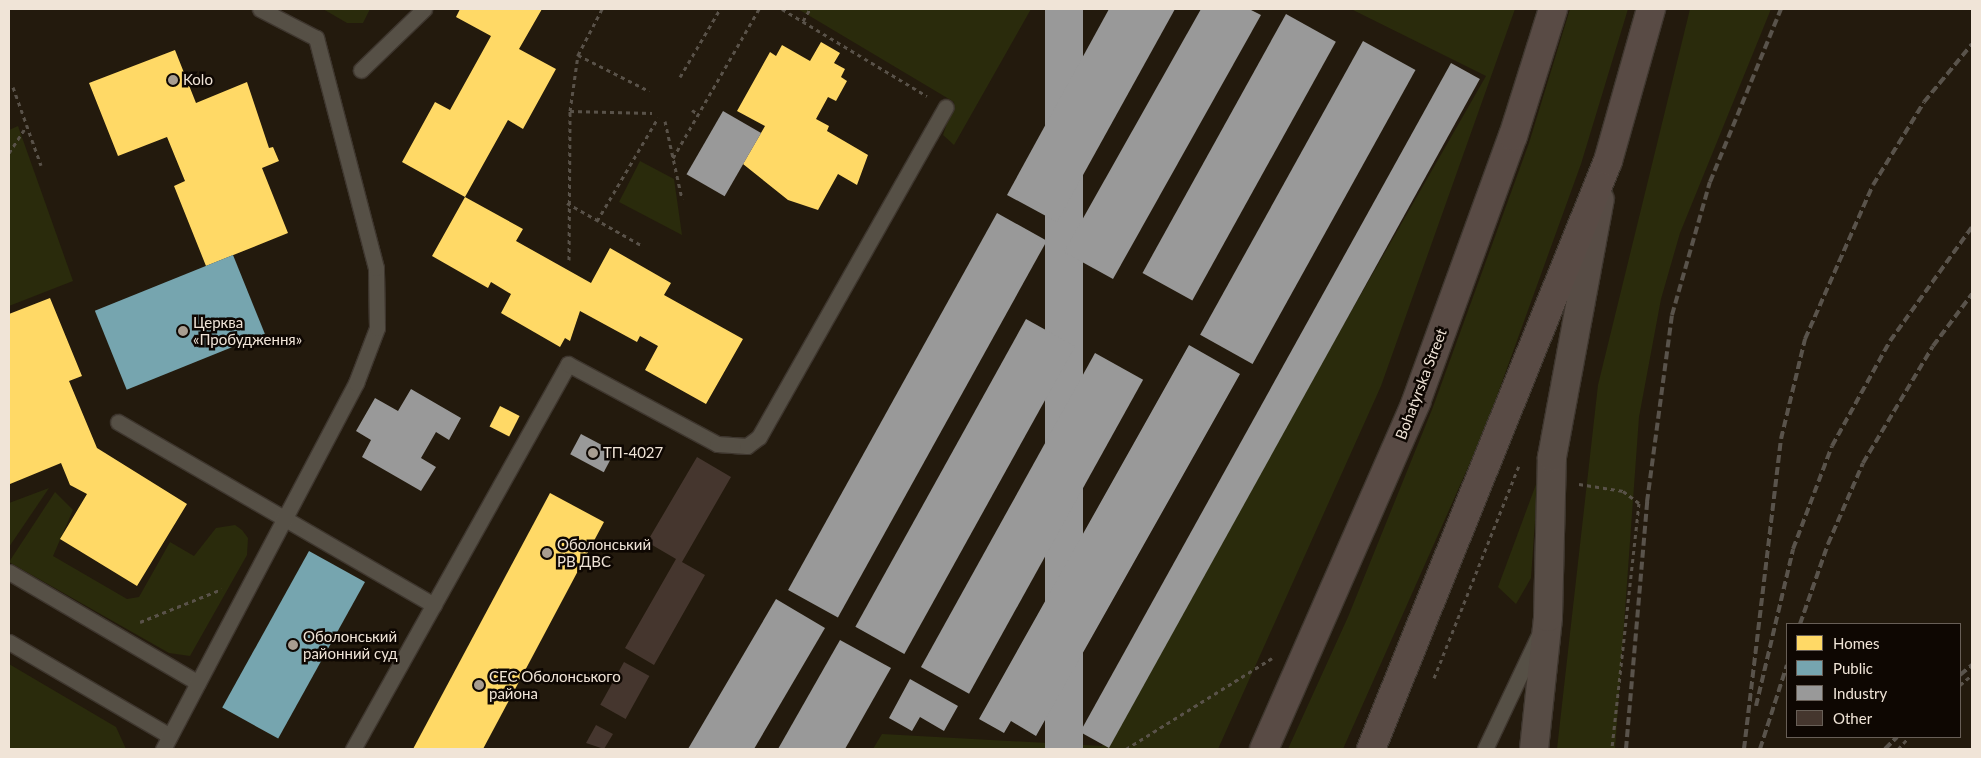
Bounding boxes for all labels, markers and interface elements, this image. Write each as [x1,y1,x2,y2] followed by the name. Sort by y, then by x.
[183,71,213,89] place label: Kolo
[167,74,179,86] marker: Kolo
[193,313,302,348] place label: Церква «Пробудження»
[177,325,189,337] marker: Церква «Пробудження»
[1392,326,1450,442] street label: Bohatyrska Street
[603,444,663,462] place label: ТП-4027
[587,447,599,459] marker: ТП-4027
[557,535,651,570] place label: Оболонський РВ ДВС
[541,547,553,559] marker: Оболонський РВ ДВС
[1786,623,1961,738] legend
[303,627,397,662] place label: Оболонський районний суд
[1833,634,1879,652] text: Homes
[287,639,299,651] marker: Оболонський районний суд
[1833,659,1873,677] text: Public
[489,667,621,702] place label: СЕС Оболонського района
[473,679,485,691] marker: СЕС Оболонського района
[1833,684,1887,702] text: Industry
[1833,709,1872,727] text: Other

